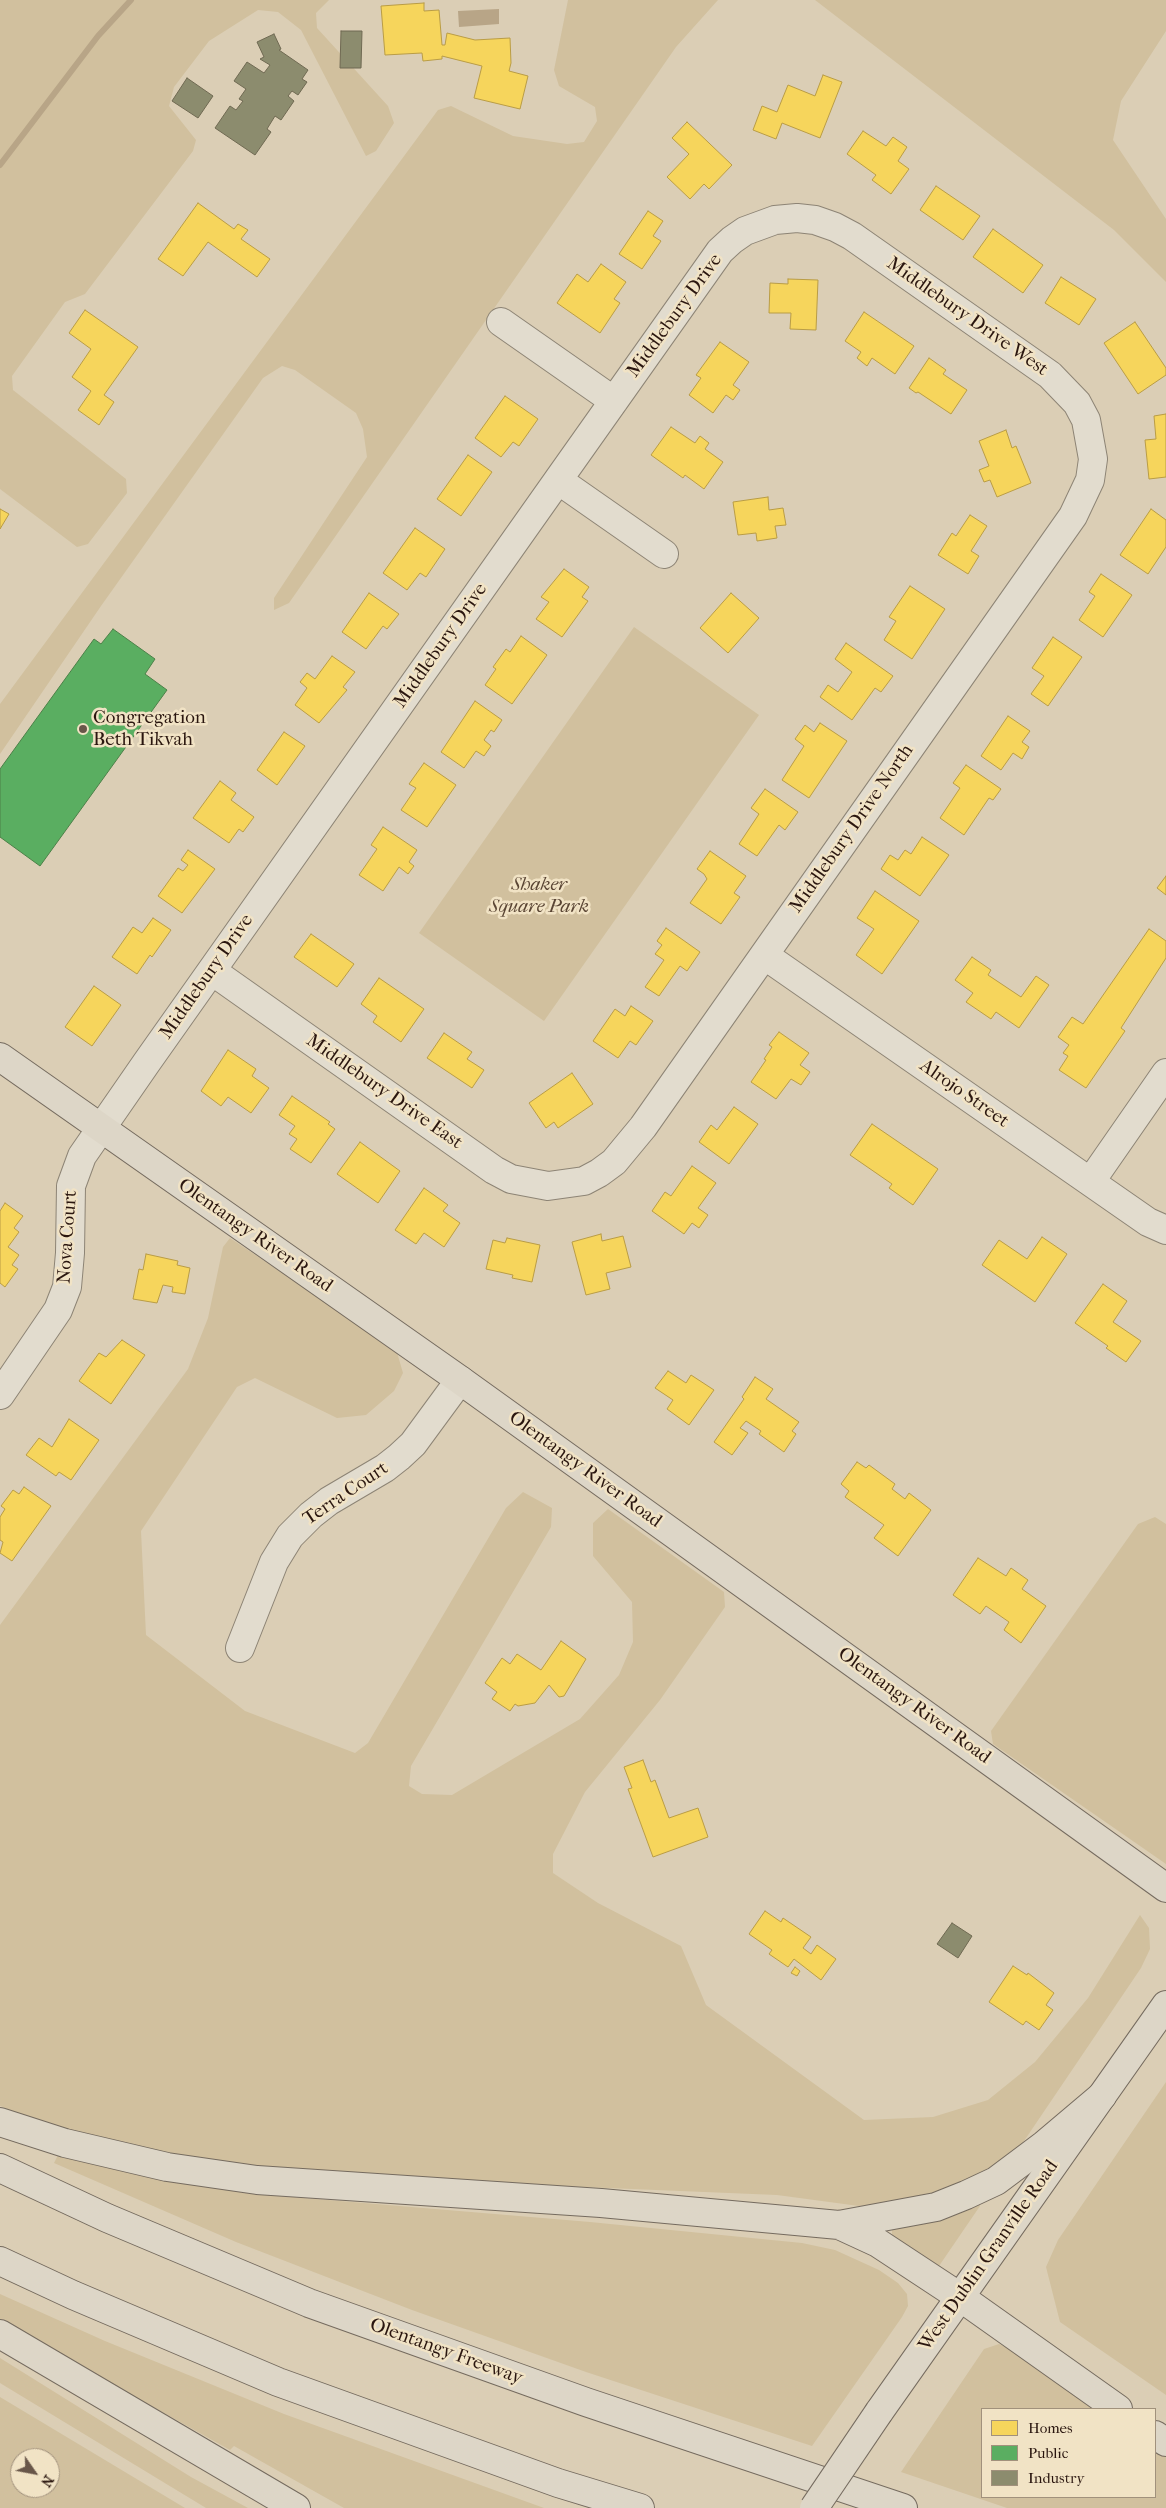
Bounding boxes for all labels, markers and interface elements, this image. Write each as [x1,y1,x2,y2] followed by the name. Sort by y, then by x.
[622,250,728,382] street label: Middlebury Drive
[882,253,1052,381] street label: Middlebury Drive West
[389,579,493,713] street label: Middlebury Drive
[93,707,206,751] place label: Congregation Beth Tikvah
[77,723,89,735] marker: Congregation Beth Tikvah
[785,740,919,918] street label: Middlebury Drive North
[489,874,589,918] park label: Shaker Square Park
[155,910,259,1044] street label: Middlebury Drive
[301,1029,467,1155] street label: Middlebury Drive East
[915,1055,1013,1133] street label: Alrojo Street
[173,1174,337,1298] street label: Olentangy River Road
[53,1190,83,1284] street label: Nova Court
[504,1407,666,1533] street label: Olentangy River Road
[299,1457,393,1531] street label: Terra Court
[833,1643,995,1769] street label: Olentangy River Road
[914,2156,1064,2356] street label: West Dublin Granville Road
[367,2314,525,2390] street label: Olentangy Freeway
[981,2408,1156,2498] legend
[1028,2419,1073,2437] text: Homes
[1028,2444,1068,2462] text: Public
[10,2448,60,2498] north arrow
[1028,2469,1084,2487] text: Industry
[37,2472,57,2490] text: N

